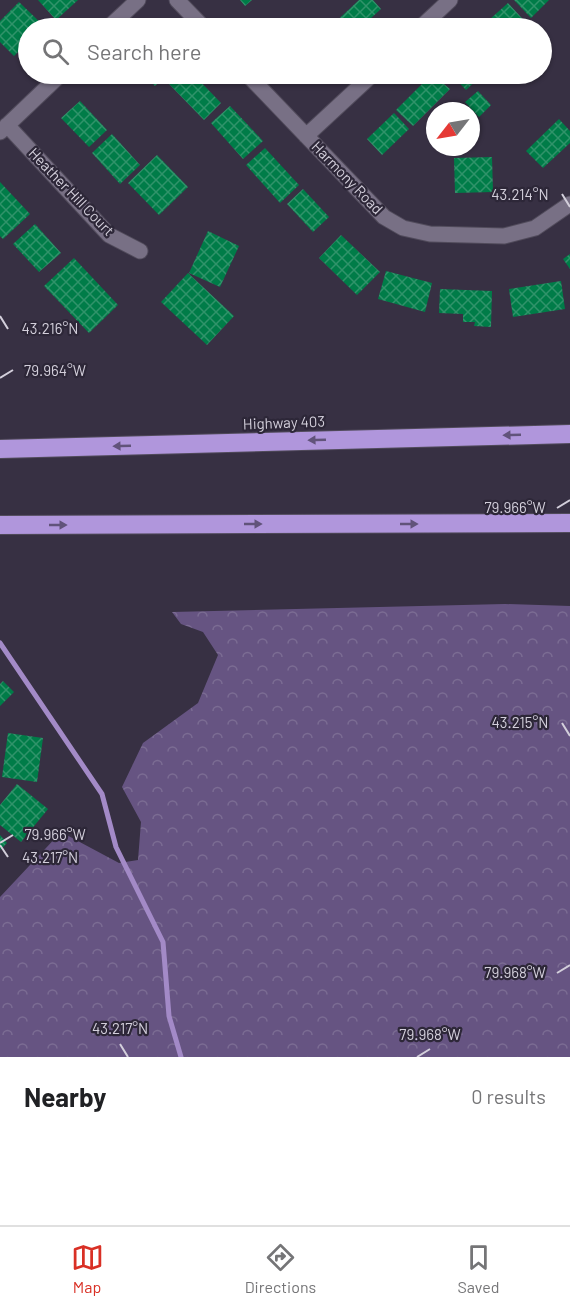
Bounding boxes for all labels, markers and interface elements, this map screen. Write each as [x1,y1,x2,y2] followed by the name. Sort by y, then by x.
[18,18,552,84] search box
[39,35,72,68] icon: search
[87,38,201,64] text: Search here
[426,102,480,156] north arrow
[308,137,387,218] street label: Harmony Road
[25,144,118,239] street label: Heather Hill Court
[491,185,549,203] text: 43.214°N
[22,319,78,337] text: 43.216°N
[24,361,86,379] text: 79.964°W
[243,412,325,432] street label: Highway 403
[502,430,521,439] one-way arrow
[307,435,326,445] one-way arrow
[112,441,131,450] one-way arrow
[484,498,546,516] text: 79.966°W
[244,519,263,529] one-way arrow
[399,519,418,529] one-way arrow
[49,520,68,530] one-way arrow
[492,713,548,731] text: 43.215°N
[24,825,86,843] text: 79.966°W
[22,848,78,866] text: 43.217°N
[484,963,546,981] text: 79.968°W
[92,1019,148,1037] text: 43.217°N
[399,1025,461,1043] text: 79.968°W
[24,1081,106,1112] text: Nearby
[471,1084,546,1108] text: 0 results
[71,1241,104,1296] tab: Map
[245,1241,316,1296] tab: Directions
[457,1241,499,1296] tab: Saved

